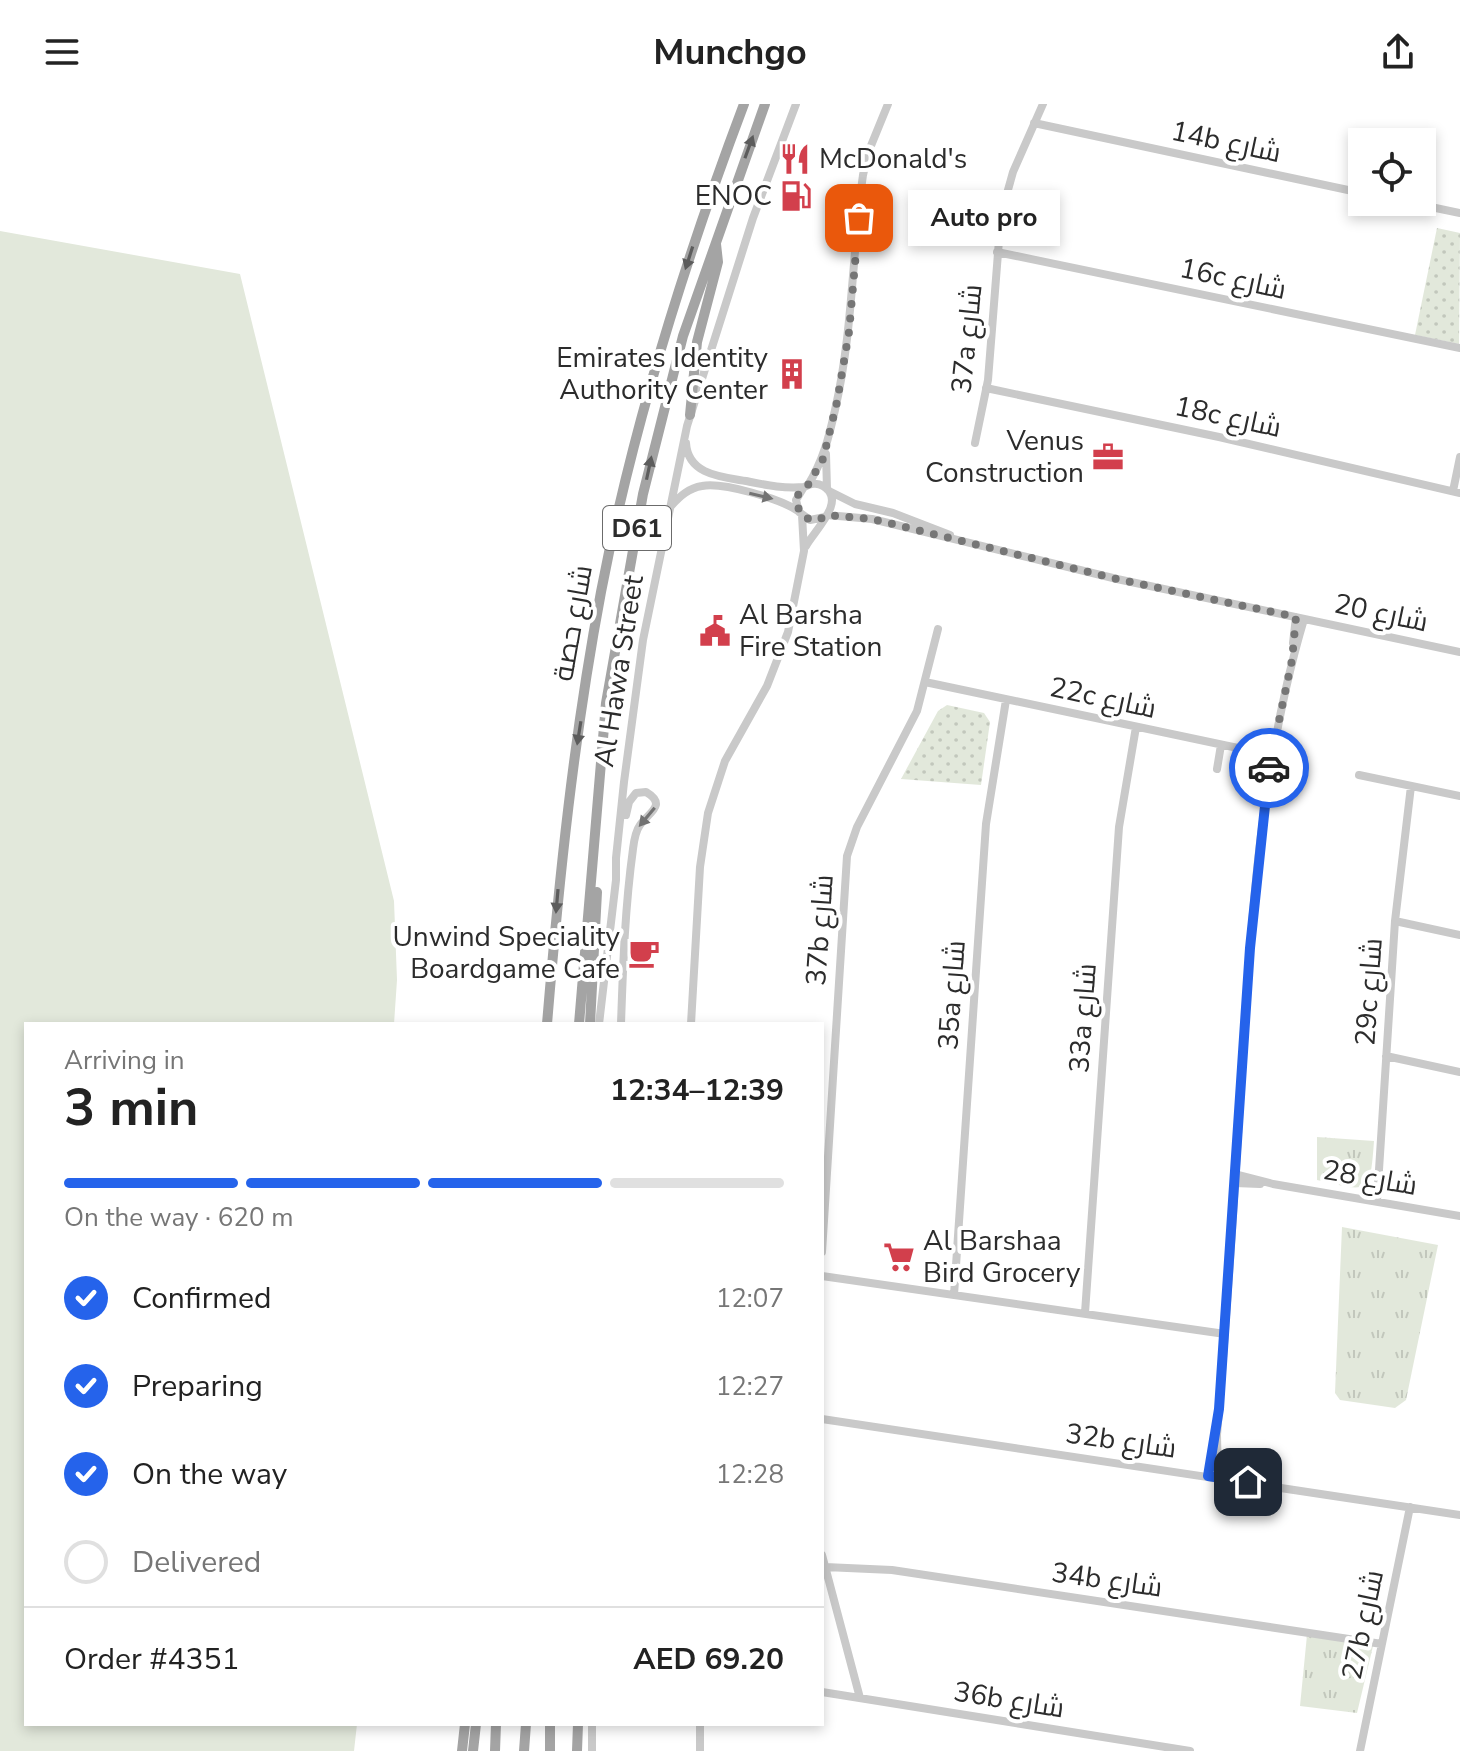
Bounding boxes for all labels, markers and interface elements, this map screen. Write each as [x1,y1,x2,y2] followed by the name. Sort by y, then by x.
[653,28,807,77] text: Munchgo
[40,30,84,74] icon: menu
[1376,30,1420,74] icon: share
[1168,112,1284,172] street label: 14b شارع
[1348,128,1436,216] map controls
[1348,128,1436,216] button: locate
[743,135,756,159] one-way arrow
[819,140,967,178] place label: McDonald's
[778,142,812,176] restaurant icon: McDonald's
[695,177,772,215] place label: ENOC
[779,179,813,213] fuel station icon: ENOC
[825,184,893,252] pin
[907,190,1059,246] callout: Auto pro
[837,196,881,240] icon: bag
[931,200,1037,235] text: Auto pro
[682,247,694,271] one-way arrow
[1176,249,1290,309] street label: 16c شارع
[942,282,992,396] street label: 37a شارع
[556,339,769,409] place label: Emirates Identity Authority Center
[775,357,809,391] building icon: Emirates Identity Authority Center
[1171,387,1285,447] street label: 18c شارع
[925,422,1084,492] place label: Venus Construction
[1091,440,1125,474] office icon: Venus Construction
[643,456,655,481] one-way arrow
[748,490,773,503] one-way arrow
[603,506,671,550] road number: D61
[544,562,602,684] street label: شارع حصة
[585,572,653,770] street label: Al Hawa Street
[1331,585,1431,641] street label: شارع 20
[739,596,882,666] place label: Al Barsha Fire Station
[698,614,732,648] public building icon: Al Barsha Fire Station
[1046,668,1160,728] street label: 22c شارع
[572,721,585,746] one-way arrow
[1229,728,1309,808] courier
[1247,746,1291,790] icon: car
[639,807,656,827] one-way arrow
[797,873,843,987] street label: 37b شارع
[550,889,563,914] one-way arrow
[392,918,621,988] place label: Unwind Speciality Boardgame Cafe
[627,936,661,970] cafe icon: Unwind Speciality Boardgame Cafe
[1346,937,1392,1047] street label: 29c شارع
[929,939,975,1051] street label: 35a شارع
[1060,962,1106,1074] street label: 33a شارع
[64,1043,185,1078] text: Arriving in
[610,1070,784,1111] text: 12:34–12:39
[64,1072,199,1143] text: 3 min
[1320,1151,1420,1205] street label: شارع 28
[64,1200,293,1235] text: On the way · 620 m
[923,1222,1081,1292] place label: Al Barshaa Bird Grocery
[882,1240,916,1274] supermarket icon: Al Barshaa Bird Grocery
[64,1276,108,1320] icon: check
[132,1278,272,1319] text: Confirmed
[716,1281,784,1316] text: 12:07
[64,1364,108,1408] icon: check
[132,1366,263,1407] text: Preparing
[716,1369,784,1404] text: 12:27
[1063,1414,1179,1468] street label: 32b شارع
[1214,1448,1282,1516] pin
[64,1452,108,1496] icon: check
[132,1454,287,1495] text: On the way
[716,1457,784,1492] text: 12:28
[1226,1460,1270,1504] icon: home
[132,1542,261,1583] text: Delivered
[1049,1553,1165,1607] street label: 34b شارع
[1333,1567,1393,1683] street label: 27b شارع
[64,1639,239,1680] text: Order #4351
[633,1639,784,1680] text: AED 69.20
[951,1673,1067,1727] street label: 36b شارع

